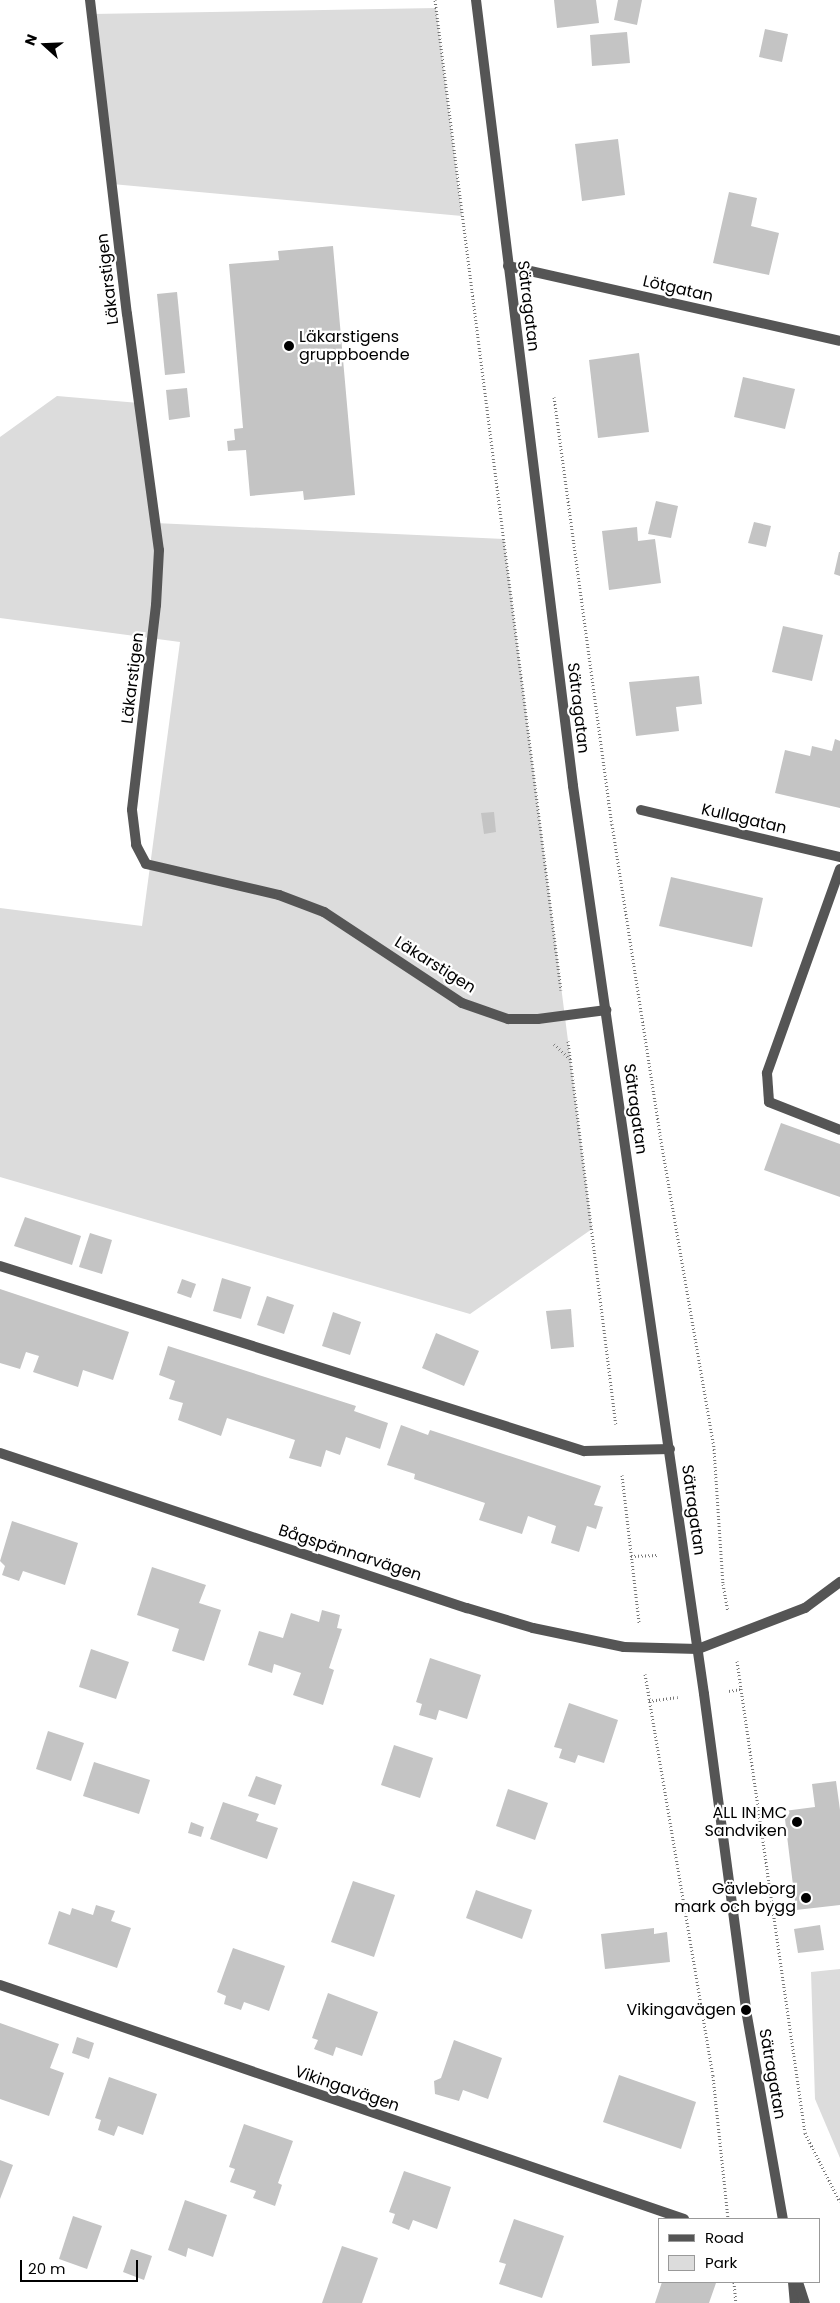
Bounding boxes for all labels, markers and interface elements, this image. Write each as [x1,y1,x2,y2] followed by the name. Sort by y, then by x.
[20,20,70,70] north arrow
[20,32,42,48] text: N
[93,232,123,326] street label: Läkarstigen
[513,260,543,352] street label: Sätragatan
[641,272,715,306] street label: Lötgatan
[299,327,410,365] place label: Läkarstigens gruppboende
[283,340,295,352] marker: Läkarstigens gruppboende
[118,631,148,725] street label: Läkarstigen
[563,662,593,754] street label: Sätragatan
[699,800,789,838] street label: Kullagatan
[391,933,479,997] street label: Läkarstigen
[619,1062,651,1156] street label: Sätragatan
[677,1463,709,1557] street label: Sätragatan
[276,1521,424,1585] street label: Bågspännarvägen
[704,1803,787,1841] place label: ALL IN MC Sandviken
[791,1816,803,1828] marker: ALL IN MC Sandviken
[674,1879,796,1917] place label: Gävleborg mark och bygg
[800,1892,812,1904] marker: Gävleborg mark och bygg
[626,2000,736,2020] place label: Vikingavägen
[740,2004,752,2016] marker: Vikingavägen
[755,2027,789,2121] street label: Sätragatan
[292,2062,402,2116] street label: Vikingavägen
[658,2218,820,2283] legend
[705,2227,744,2248] text: Road
[22,2250,140,2282] scale bar
[705,2252,737,2273] text: Park
[28,2258,66,2279] text: 20 m

